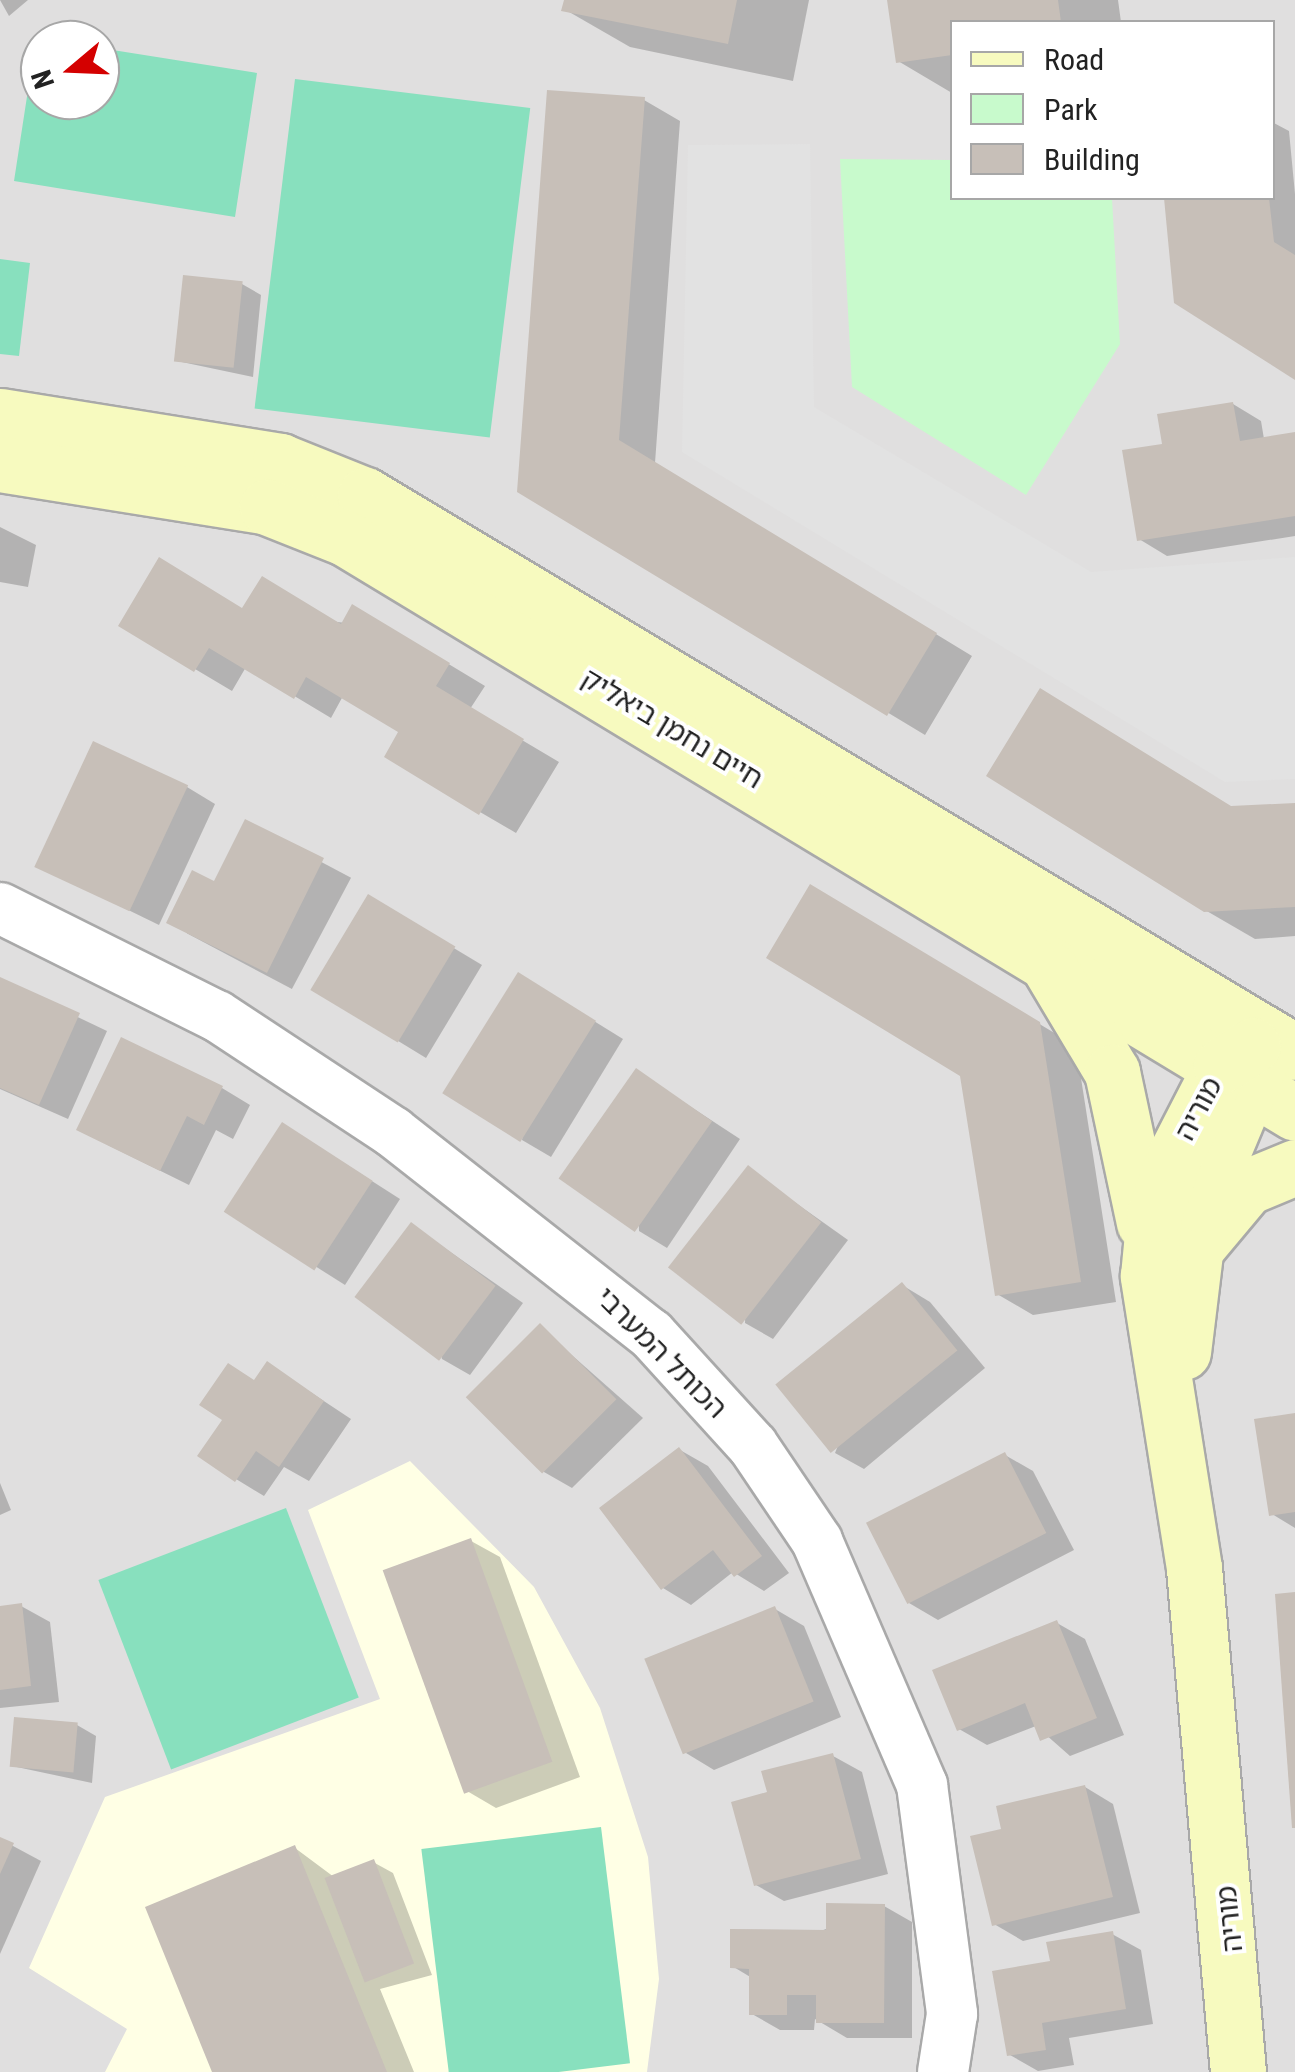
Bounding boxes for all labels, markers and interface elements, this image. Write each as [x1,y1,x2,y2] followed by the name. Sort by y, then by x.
[20,20,120,120] north arrow
[950,20,1275,200] legend
[1044,42,1104,77] text: Road
[25,66,61,93] text: N
[1044,92,1098,127] text: Park
[1044,142,1140,177] text: Building
[575,662,769,796] street label: חיים נחמן ביאליק
[1169,1072,1229,1146] street label: מוריה
[589,1281,733,1425] street label: הכותל המערבי
[1210,1884,1250,1954] street label: מוריה

